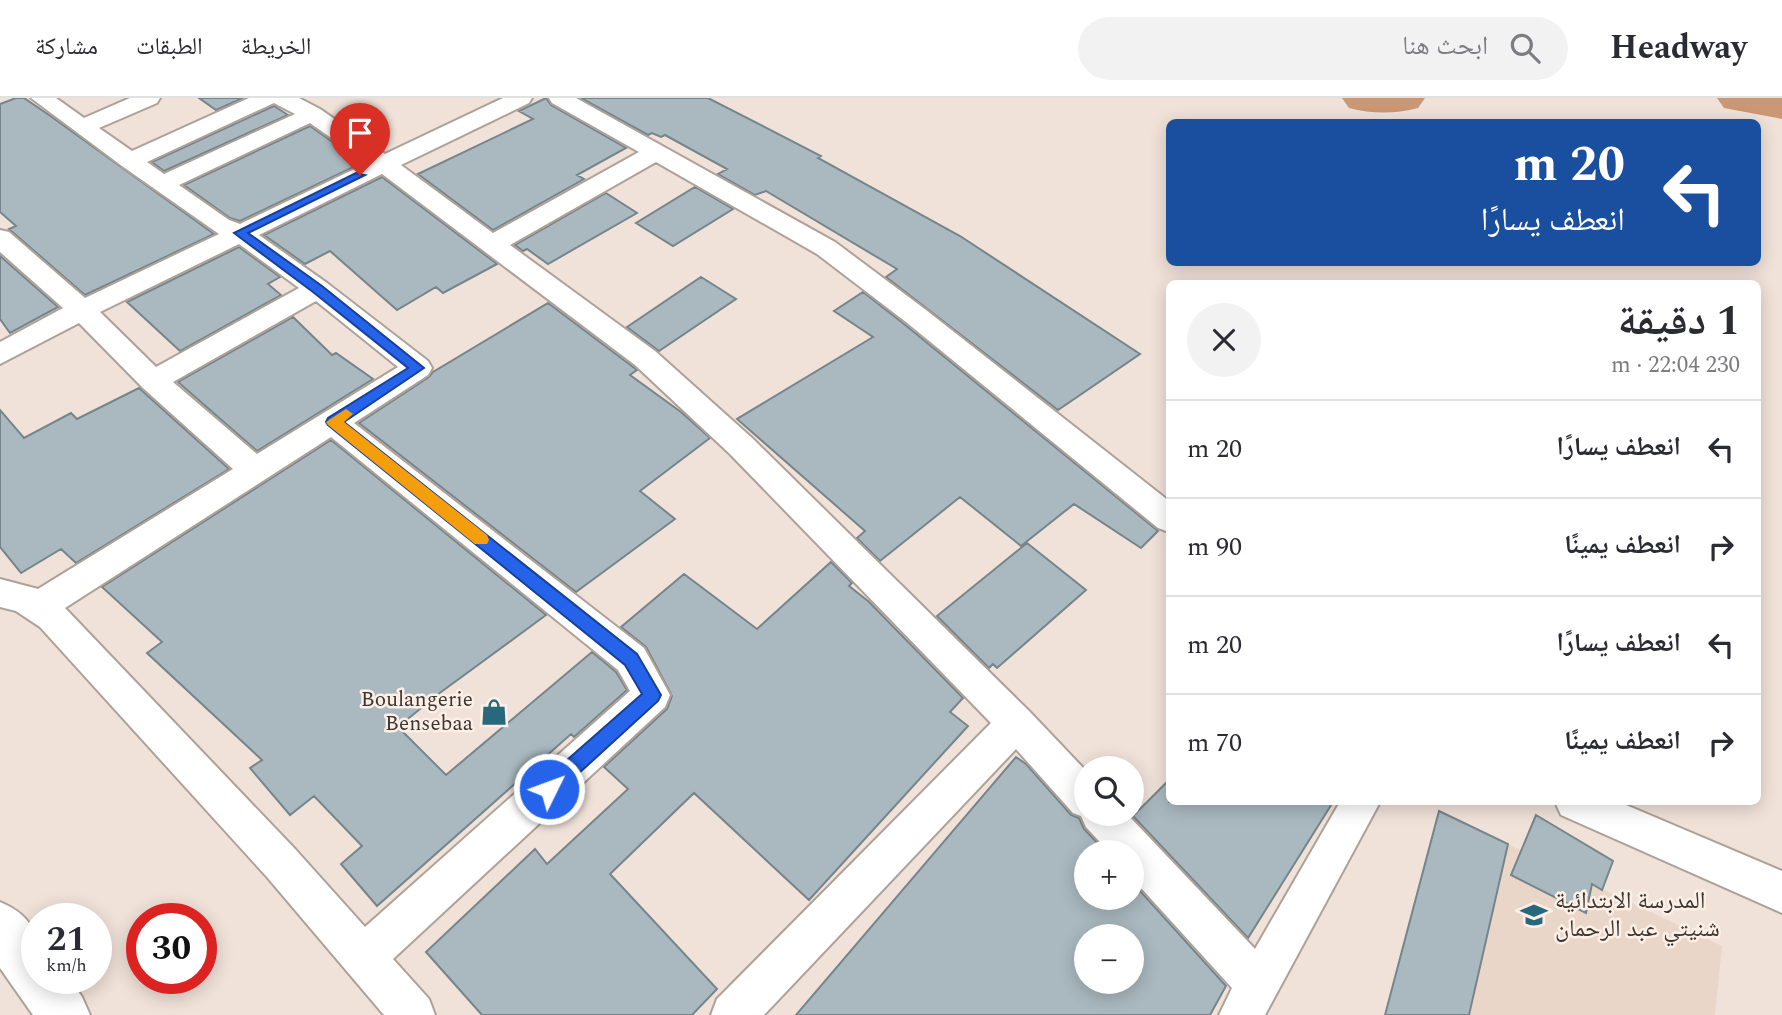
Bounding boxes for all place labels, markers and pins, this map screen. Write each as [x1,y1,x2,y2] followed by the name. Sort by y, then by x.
[330,103,390,175] pin
[361,684,474,740] place label: Boulangerie Bensebaa
[479,697,509,727] shop icon: Boulangerie Bensebaa
[1555,883,1720,947] place label: المدرسة الابتدائية شنيتي عبد الرحمان
[1519,900,1549,930] school or university icon: المدرسة الابتدائية شنيتي عبد الرحمان

